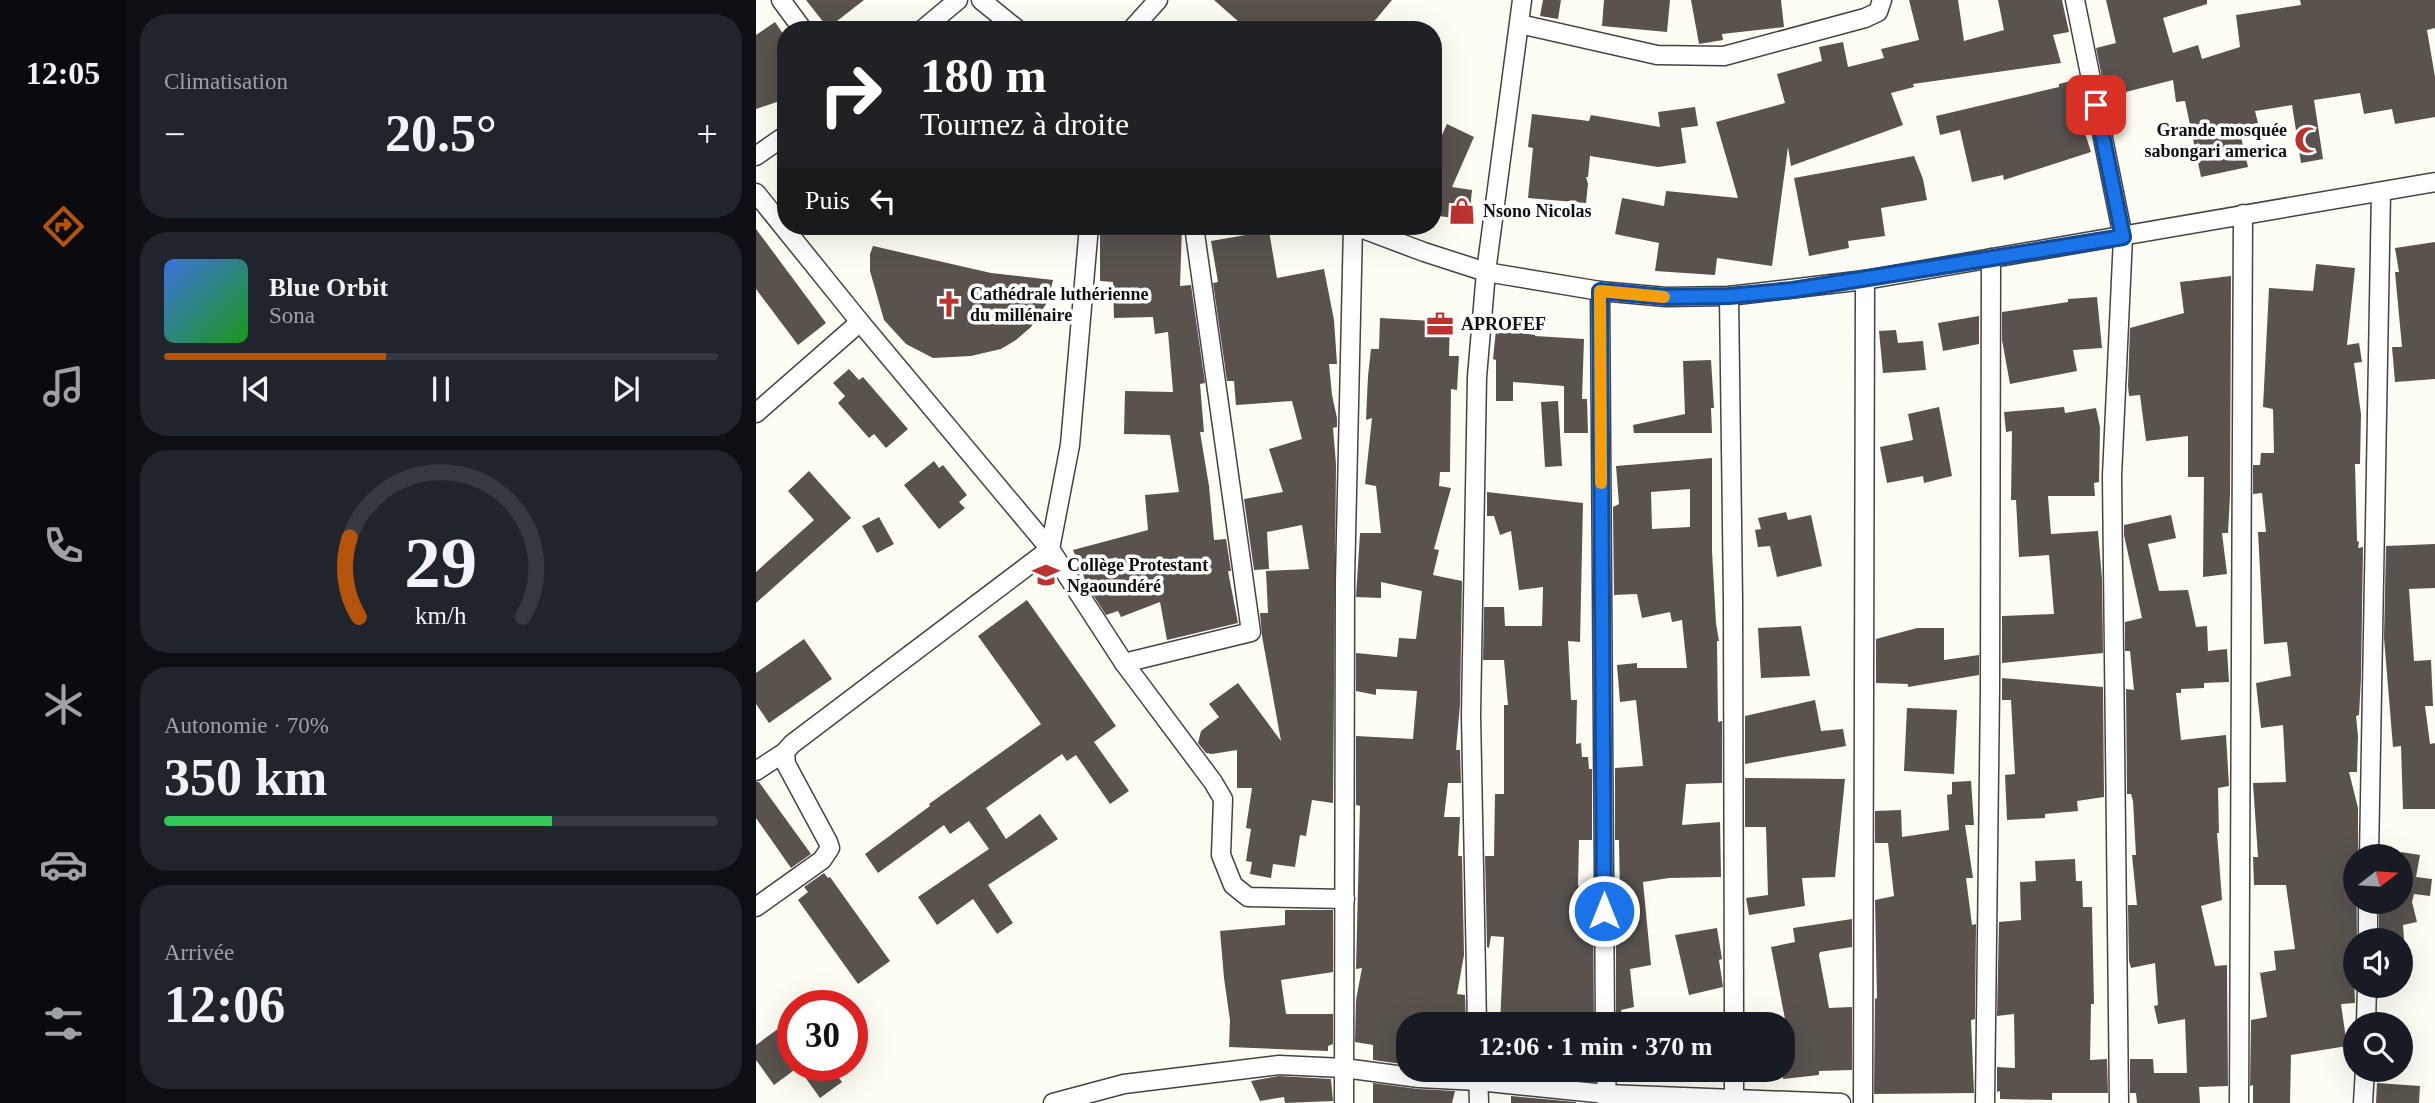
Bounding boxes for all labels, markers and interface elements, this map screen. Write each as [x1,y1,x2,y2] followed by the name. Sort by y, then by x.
[920,48,1047,103] text: 180 m
[805,49,896,140] icon: right
[26,55,100,91] text: 12:05
[164,69,288,94] text: Climatisation
[2066,75,2126,135] pin
[2077,86,2115,124] icon: arrive
[385,105,497,162] text: 20.5°
[920,106,1129,142] text: Tournez à droite
[164,113,185,155] text: −
[697,113,718,155] text: +
[2145,120,2287,161] place label: Grande mosquée sabongari america
[2293,125,2323,155] mosque icon: Grande mosquée sabongari america
[864,182,902,220] icon: left
[805,186,850,215] text: Puis
[1447,196,1477,226] shop icon: Nsono Nicolas
[1483,201,1592,221] place label: Nsono Nicolas
[39,202,88,251] icon: directions
[269,273,388,302] text: Blue Orbit
[970,284,1148,325] place label: Cathédrale luthérienne du millénaire
[934,289,964,319] church icon: Cathédrale luthérienne du millénaire
[269,303,315,328] text: Sona
[1425,309,1455,339] office icon: APROFEF
[1461,314,1546,334] place label: APROFEF
[39,362,88,411] icon: music
[237,370,275,408] icon: previous
[422,370,460,408] icon: pause
[607,370,645,408] icon: next
[39,521,88,570] icon: phone
[405,523,477,604] text: 29
[1067,555,1208,596] place label: Collège Protestant Ngaoundéré
[1031,560,1061,590] school or university icon: Collège Protestant Ngaoundéré
[415,602,467,629] text: km/h
[39,680,88,729] icon: climate
[164,713,329,738] text: Autonomie · 70%
[164,749,327,806] text: 350 km
[39,840,88,889] icon: car
[2343,844,2413,914] north arrow
[2343,844,2413,1082] map controls
[1567,874,1641,948] position arrow
[2343,928,2413,998] button: sound
[164,940,234,965] text: Arrivée
[164,976,285,1033] text: 12:06
[777,990,868,1081] speed limit sign: 30
[39,999,88,1048] icon: filters
[2343,1012,2413,1082] button: search
[1479,1032,1713,1061] text: 12:06 · 1 min · 370 m

